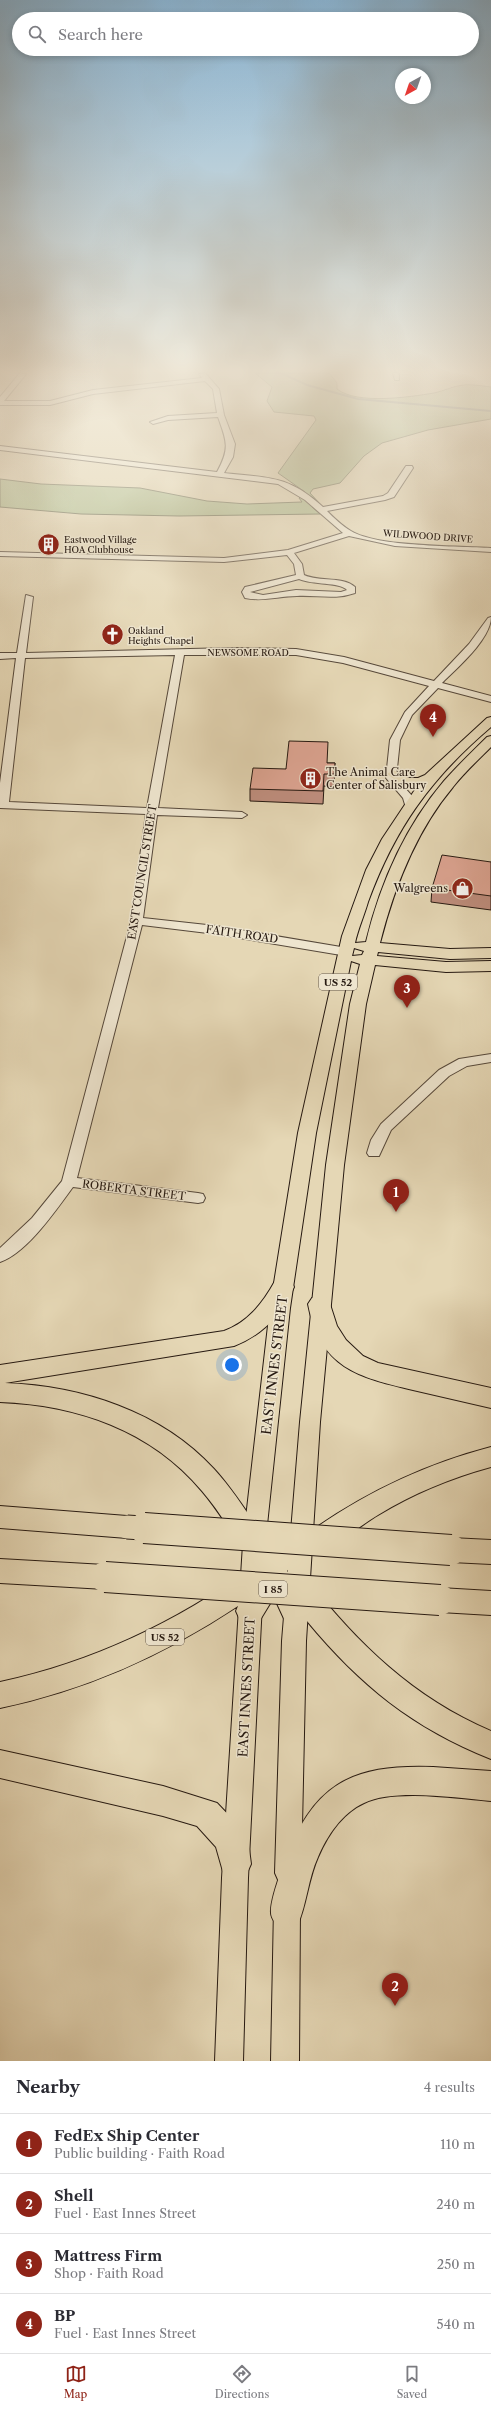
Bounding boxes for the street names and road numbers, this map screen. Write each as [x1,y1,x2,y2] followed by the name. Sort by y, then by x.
[382,527,473,545] street label: WILDWOOD DRIVE
[207,647,289,658] street label: NEWSOME ROAD
[124,803,160,941] street label: EAST COUNCIL STREET
[205,922,279,946] street label: FAITH ROAD
[319,974,357,990] road number: US 52
[81,1177,187,1203] street label: ROBERTA STREET
[257,1294,291,1436] street label: EAST INNES STREET
[259,1581,287,1597] road number: I 85
[234,1616,258,1758] street label: EAST INNES STREET
[146,1629,184,1645] road number: US 52

